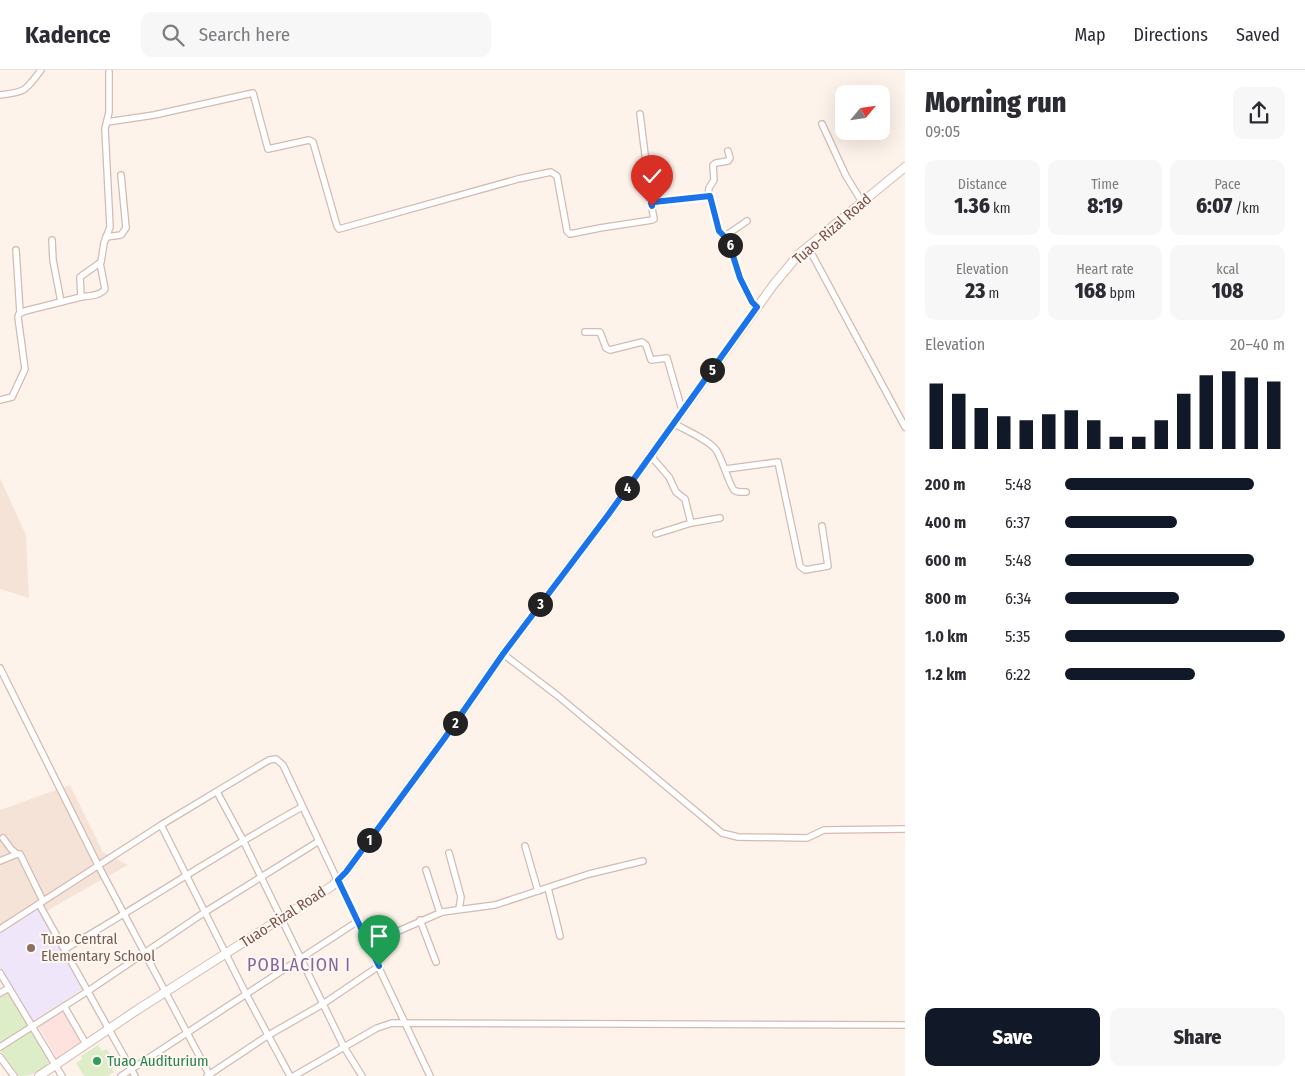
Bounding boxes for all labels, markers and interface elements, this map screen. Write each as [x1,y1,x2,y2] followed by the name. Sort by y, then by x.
[141,12,491,57] search box
[25,21,111,49] text: Kadence
[159,21,187,49] icon: search
[199,23,290,46] text: Search here
[1074,24,1106,46] text: Map
[1134,24,1208,46] text: Directions
[1236,24,1280,46] text: Saved
[835,85,890,140] north arrow
[835,85,890,140] map controls
[925,86,1066,119] text: Morning run
[1233,87,1285,139] button: share
[925,122,960,141] text: 09:05
[631,155,673,206] pin
[638,162,666,190] icon: check
[958,176,1007,193] text: Distance
[1091,176,1119,193] text: Time
[1215,176,1241,193] text: Pace
[789,190,875,268] street label: Tuao-Rizal Road
[954,193,990,219] text: 1.36
[1087,193,1123,219] text: 8:19
[1196,193,1232,219] text: 6:07
[990,200,1010,217] text: km
[1232,200,1259,217] text: /km
[718,232,742,258] pin: 6
[727,237,734,254] text: 6
[956,261,1009,278] text: Elevation
[1076,261,1134,278] text: Heart rate
[1216,261,1239,278] text: kcal
[965,278,985,304] text: 23
[1075,278,1106,304] text: 168
[1212,278,1244,304] text: 108
[985,285,999,302] text: m
[1106,285,1135,302] text: bpm
[925,335,985,354] text: Elevation
[1230,335,1285,354] text: 20–40 m
[700,358,724,382] pin: 5
[709,362,716,379] text: 5
[925,475,965,494] text: 200 m
[1005,475,1031,494] text: 5:48
[614,476,640,500] pin: 4
[624,480,631,497] text: 4
[925,513,966,532] text: 400 m
[1005,513,1030,532] text: 6:37
[925,551,966,570] text: 600 m
[1005,551,1031,570] text: 5:48
[925,589,966,608] text: 800 m
[1005,589,1031,608] text: 6:34
[528,592,552,616] pin: 3
[537,596,544,613] text: 3
[925,627,968,646] text: 1.0 km
[1005,627,1030,646] text: 5:35
[925,665,967,684] text: 1.2 km
[1005,665,1030,684] text: 6:22
[442,710,468,736] pin: 2
[452,715,459,732] text: 2
[356,828,382,852] pin: 1
[367,832,372,849] text: 1
[237,883,329,951] street label: Tuao-Rizal Road
[358,915,400,966] pin
[365,922,393,950] icon: arrive
[41,930,155,965] place label: Tuao Central Elementary School
[25,942,37,954] marker: Tuao Central Elementary School
[247,954,351,976] district label: POBLACION I
[925,1008,1100,1066] button: Save
[1110,1008,1285,1066] button: Share
[107,1052,209,1070] place label: Tuao Auditurium
[91,1055,103,1067] marker: Tuao Auditurium

